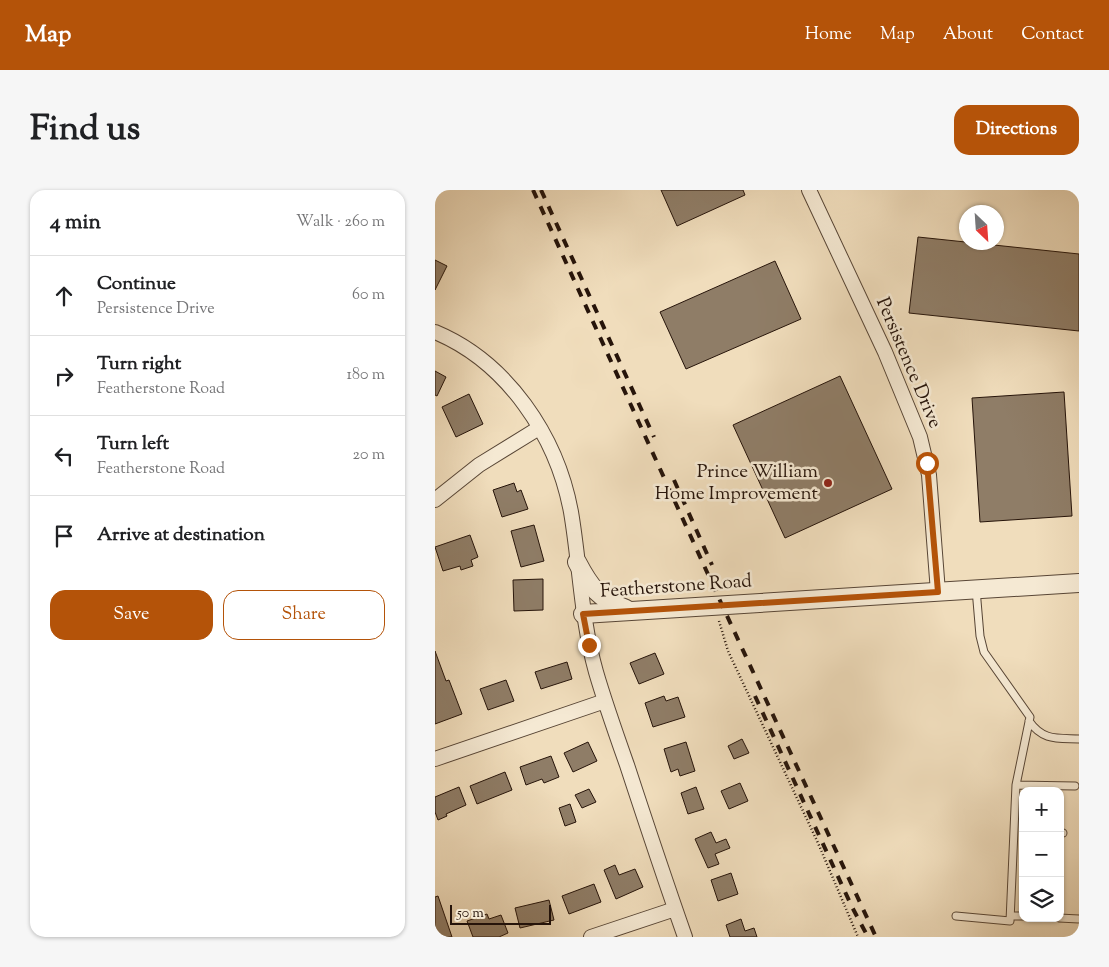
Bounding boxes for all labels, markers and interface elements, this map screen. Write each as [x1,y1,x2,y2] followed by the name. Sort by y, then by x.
[25,18,71,52] text: Map
[805,22,852,48] text: Home
[880,22,915,48] text: Map
[943,22,993,48] text: About
[1021,22,1084,48] text: Contact
[30,105,140,156] text: Find us
[954,105,1079,155] button: Directions
[959,205,1004,250] north arrow
[50,208,101,238] text: 4 min
[296,211,385,234] text: Walk · 260 m
[97,271,176,298] text: Continue
[50,282,78,310] icon: ahead
[352,284,385,307] text: 60 m
[868,293,948,433] street label: Persistence Drive
[97,298,215,321] text: Persistence Drive
[97,351,181,378] text: Turn right
[50,362,78,390] icon: right
[346,364,385,387] text: 180 m
[97,378,225,401] text: Featherstone Road
[97,431,169,458] text: Turn left
[50,442,78,470] icon: left
[352,444,385,467] text: 20 m
[916,452,939,475] route start
[97,458,225,481] text: Featherstone Road
[655,459,818,508] place label: Prince William Home Improvement
[822,477,834,489] marker: Prince William Home Improvement
[50,522,78,550] icon: arrive
[97,522,265,549] text: Arrive at destination
[599,568,753,606] street label: Featherstone Road
[50,590,213,640] button: Save
[223,590,385,640] button: Share
[578,634,601,657] route end
[1019,787,1064,922] map controls
[1019,787,1064,832] button: +
[1019,832,1064,877] button: −
[1019,877,1064,922] button: layers
[450,902,551,925] scale bar
[457,904,484,924] text: 50 m

